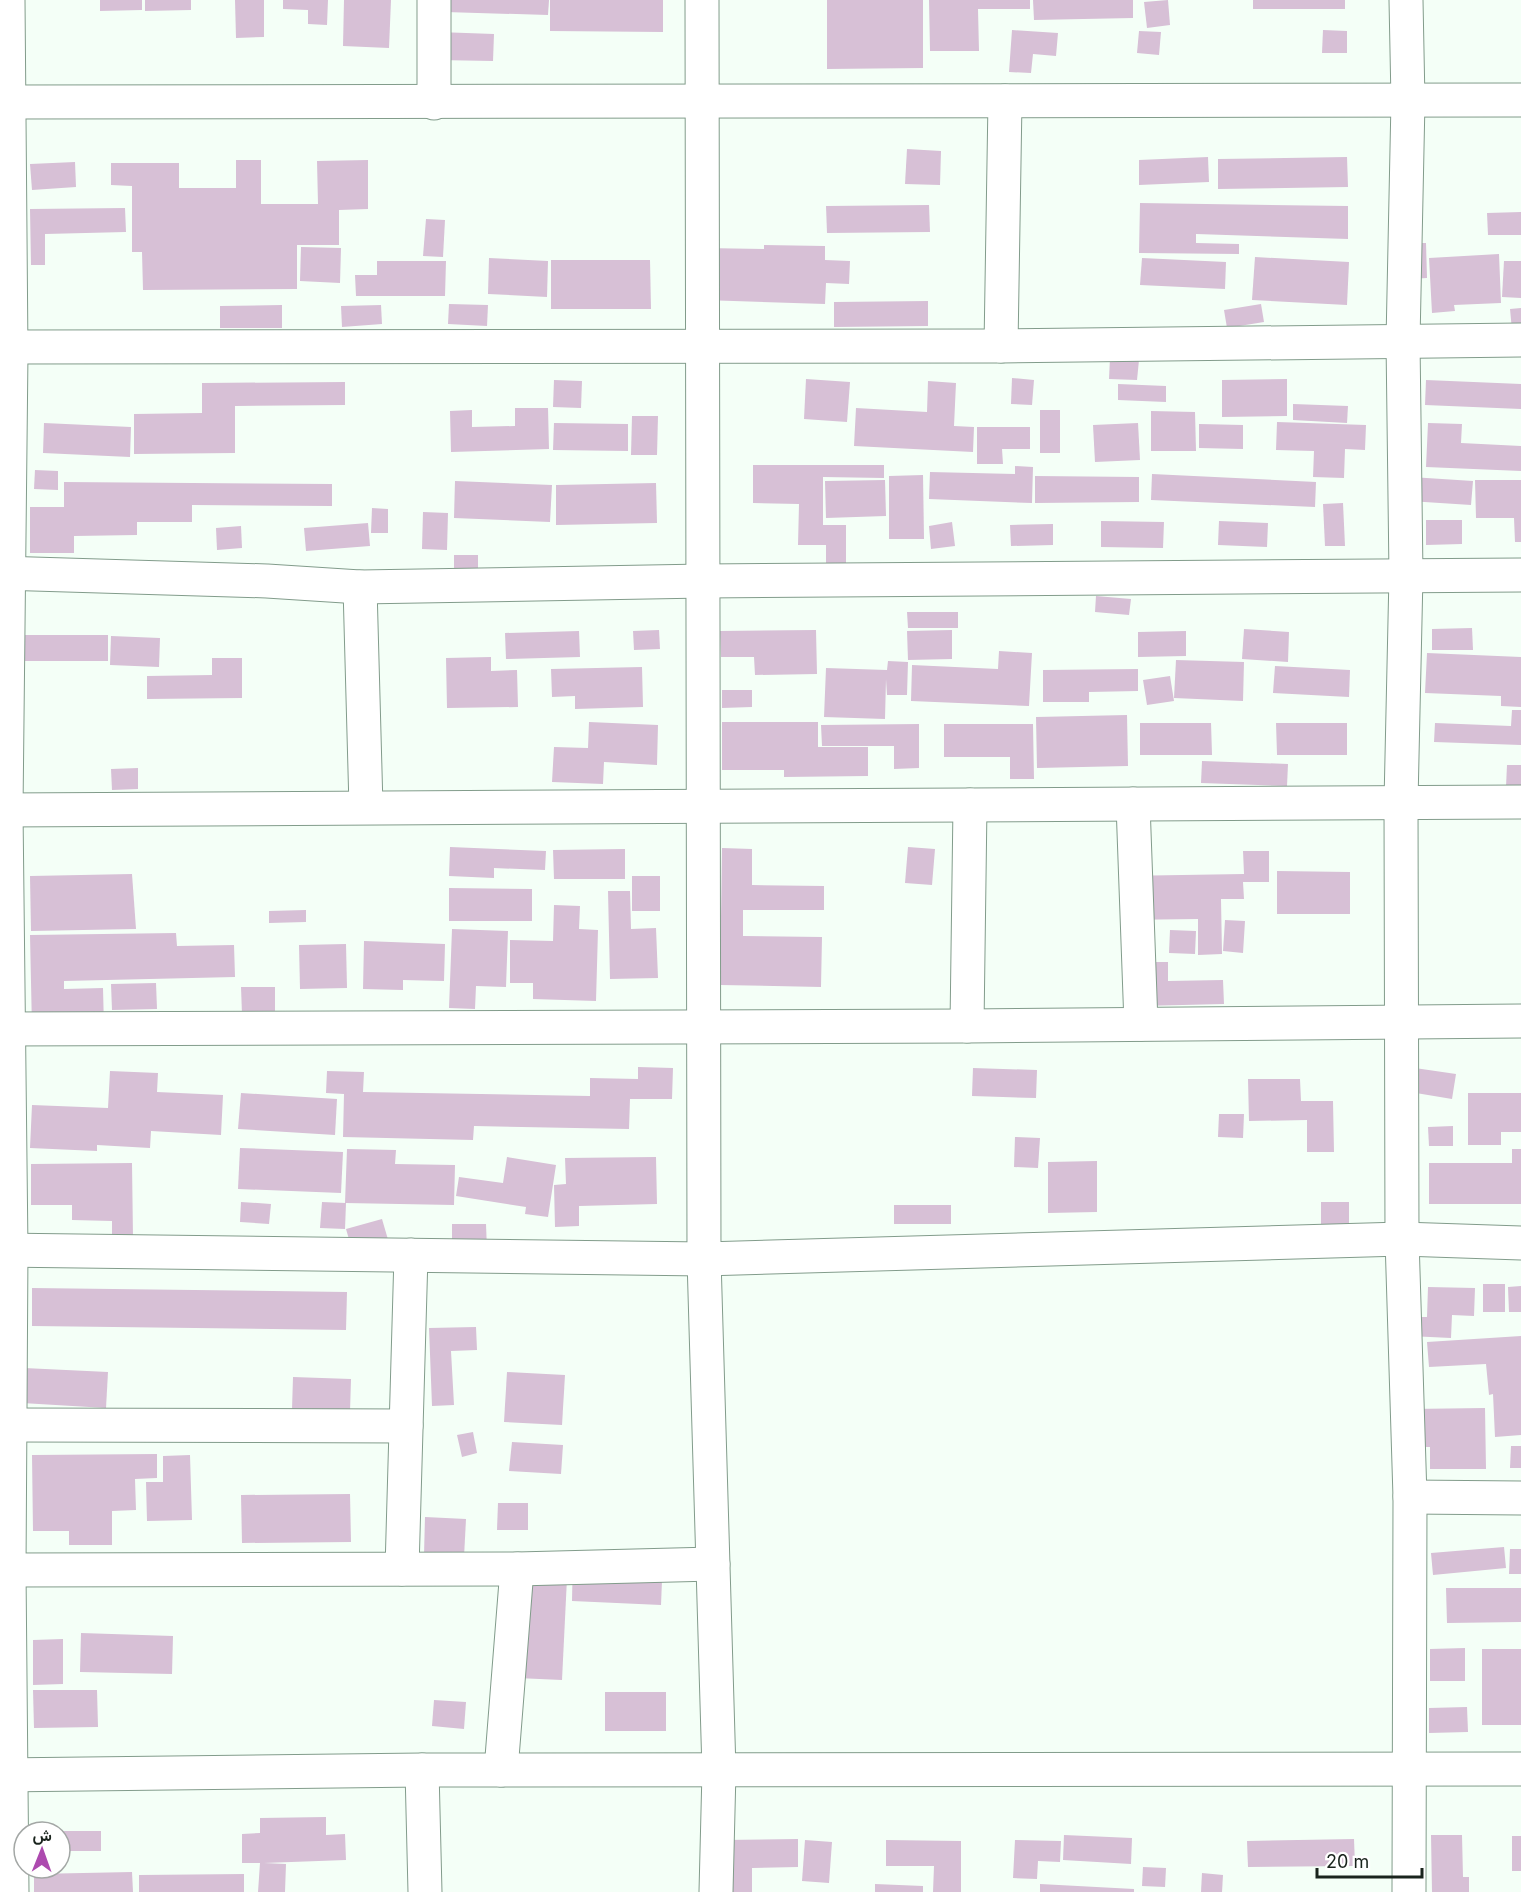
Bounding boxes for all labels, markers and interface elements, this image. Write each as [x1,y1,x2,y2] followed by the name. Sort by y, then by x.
[12,1820,72,1880] north arrow
[32,1825,52,1845] text: ش
[1317,1841,1422,1879] scale bar
[1326,1851,1369,1872] text: 20 m

